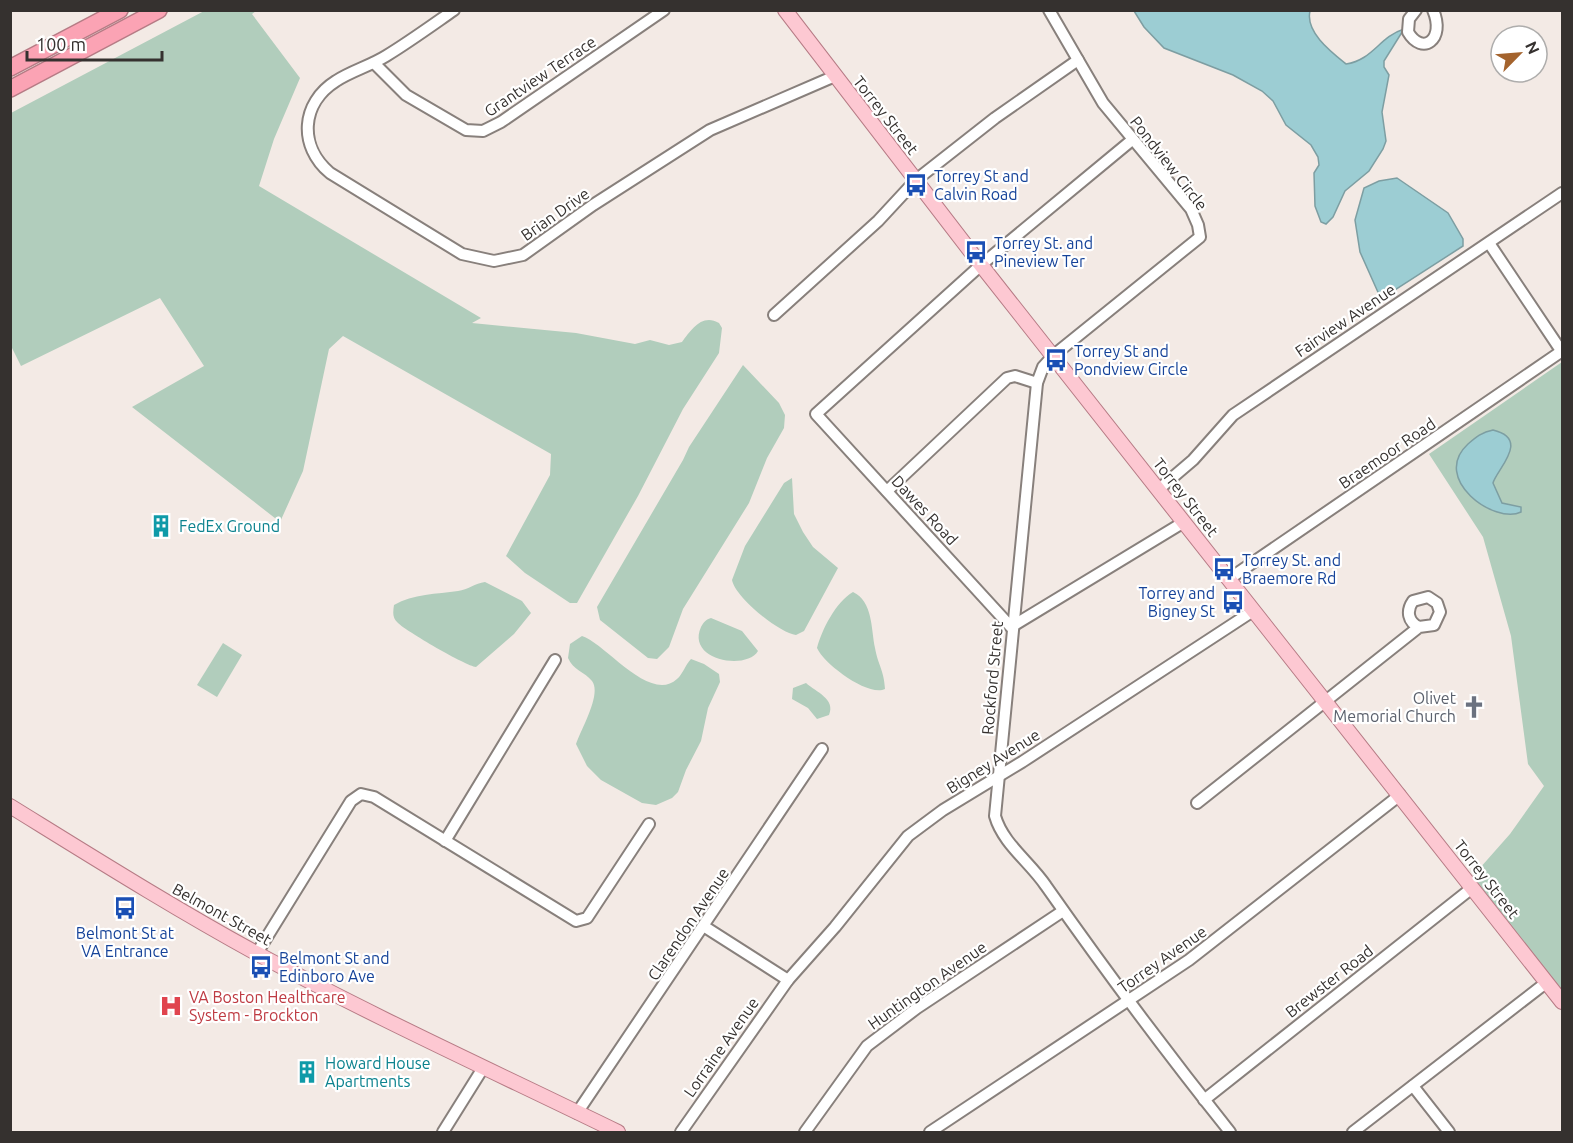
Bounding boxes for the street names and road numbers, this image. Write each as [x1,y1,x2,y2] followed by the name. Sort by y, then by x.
[481,32,599,120] street label: Grantview Terrace
[850,72,923,158] street label: Torrey Street
[1127,113,1211,213] street label: Pondview Circle
[517,184,593,244] street label: Brian Drive
[1292,280,1398,360] street label: Fairview Avenue
[1335,414,1439,492] street label: Braemoor Road
[1150,454,1223,540] street label: Torrey Street
[888,472,962,548] street label: Dawes Road
[978,620,1006,736] street label: Rockford Street
[943,725,1043,797] street label: Bigney Avenue
[1451,836,1524,922] street label: Torrey Street
[644,864,732,984] street label: Clarendon Avenue
[169,879,275,949] street label: Belmont Street
[1114,922,1210,996] street label: Torrey Avenue
[864,937,990,1033] street label: Huntington Avenue
[1282,941,1376,1021] street label: Brewster Road
[680,994,762,1100] street label: Lorraine Avenue

